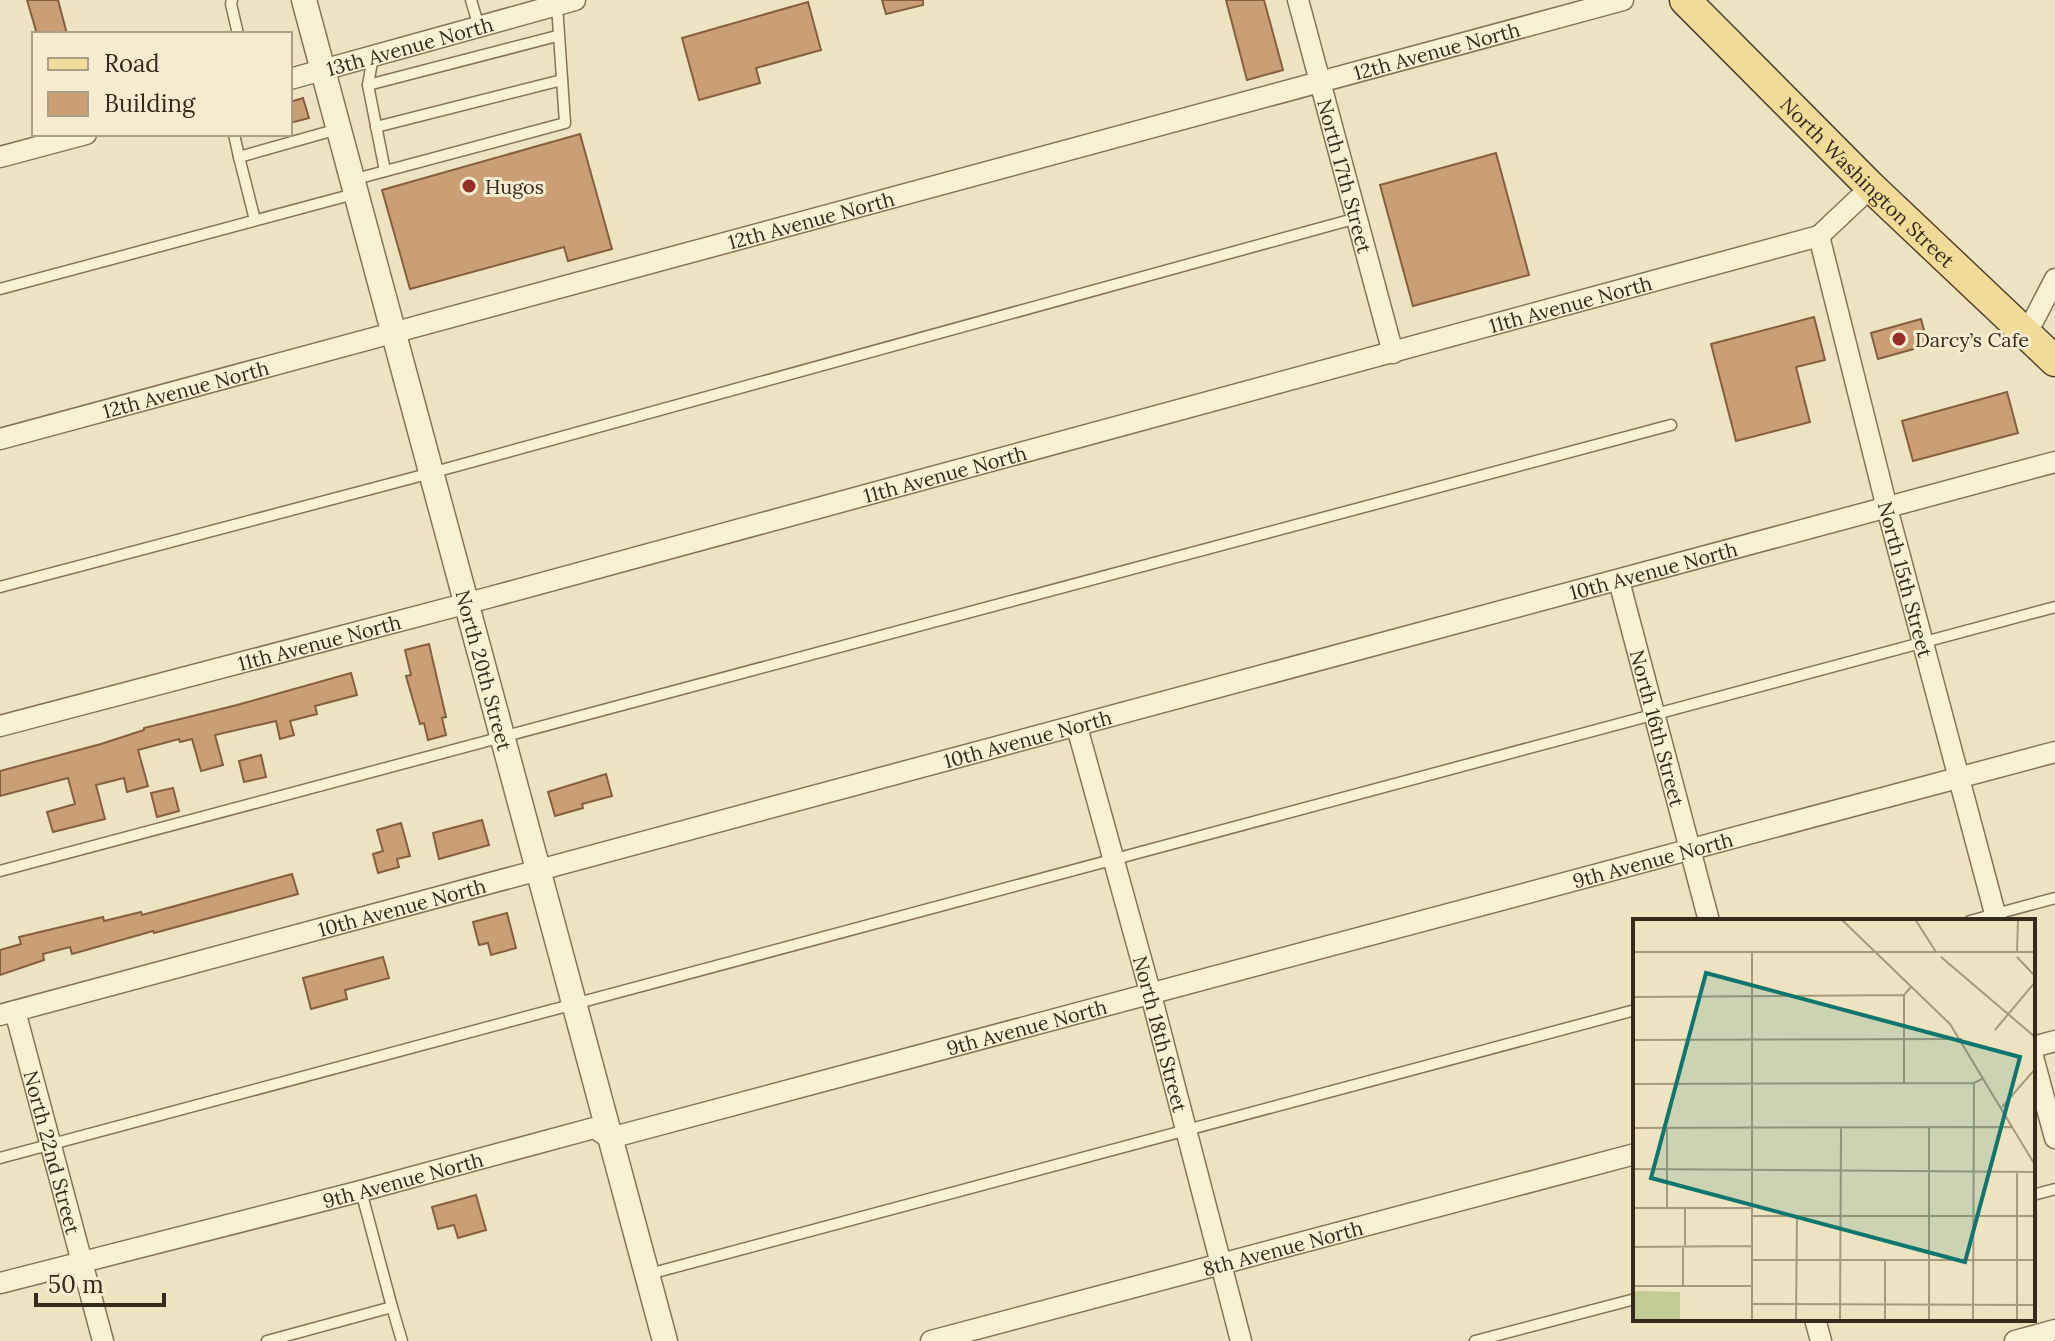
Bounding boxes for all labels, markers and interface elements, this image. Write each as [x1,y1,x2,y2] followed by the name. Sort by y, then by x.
[323,11,496,81] street label: 13th Avenue North
[1350,16,1522,85] street label: 12th Avenue North
[32,32,292,136] legend
[104,48,160,79] text: Road
[104,88,196,119] text: Building
[1776,91,1960,273] street label: North Washington Street
[1313,96,1378,256] street label: North 17th Street
[485,174,544,199] place label: Hugos
[460,177,478,195] marker: Hugos
[725,185,897,254] street label: 12th Avenue North
[1486,270,1655,338] street label: 11th Avenue North
[1915,327,2029,352] place label: Darcy’s Cafe
[1890,330,1908,348] marker: Darcy’s Cafe
[99,354,271,423] street label: 12th Avenue North
[860,439,1029,508] street label: 11th Avenue North
[1873,498,1939,660] street label: North 15th Street
[1566,536,1740,605] street label: 10th Avenue North
[451,587,518,754] street label: North 20th Street
[235,609,404,676] street label: 11th Avenue North
[1625,647,1691,809] street label: North 16th Street
[941,704,1114,773] street label: 10th Avenue North
[1570,826,1736,893] street label: 9th Avenue North
[315,872,489,941] street label: 10th Avenue North
[1633,919,2035,1321] inset map
[1128,953,1193,1115] street label: North 18th Street
[944,993,1110,1060] street label: 9th Avenue North
[19,1068,86,1237] street label: North 22nd Street
[320,1146,486,1213] street label: 9th Avenue North
[1200,1214,1366,1281] street label: 8th Avenue North
[36,1257,164,1307] scale bar
[48,1269,104,1300] text: 50 m

